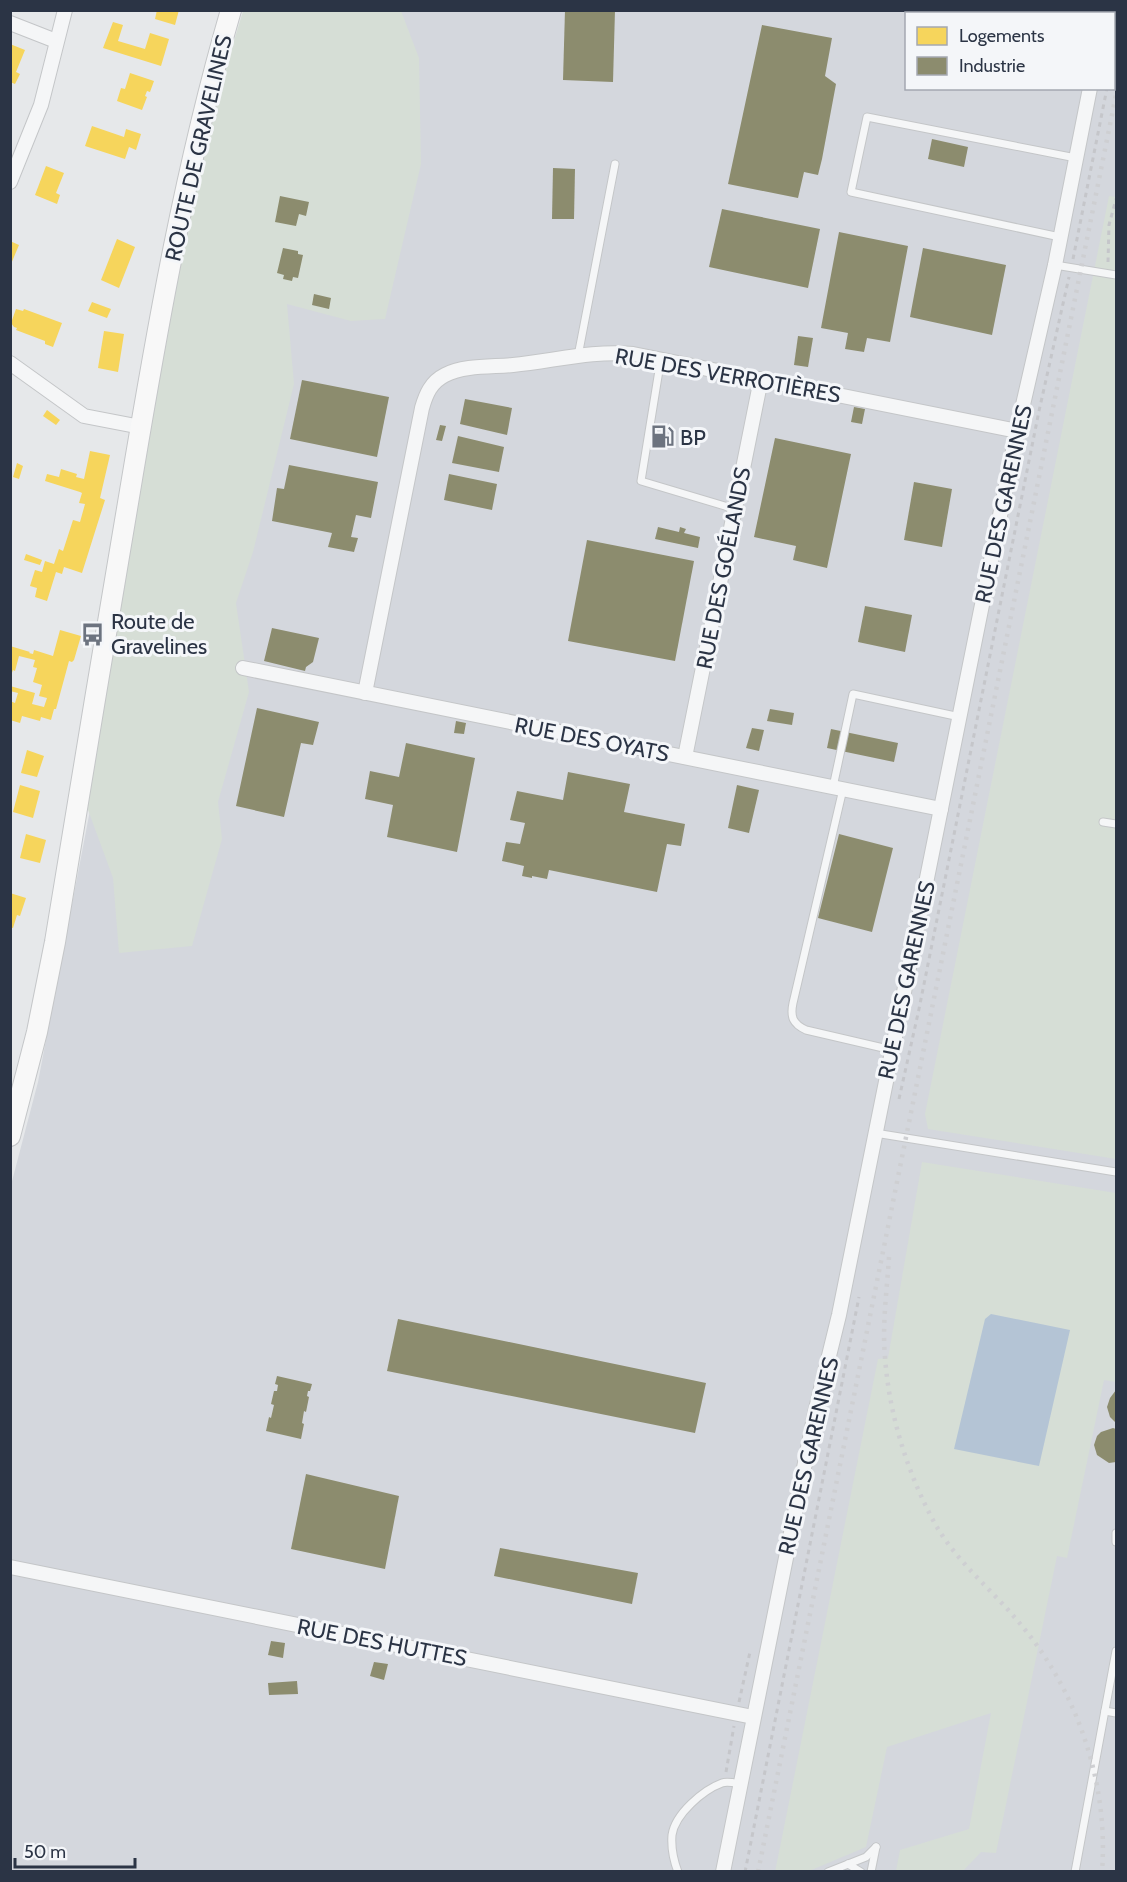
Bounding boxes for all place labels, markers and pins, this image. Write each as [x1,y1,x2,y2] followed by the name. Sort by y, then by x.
[649,424,675,450] fuel station icon: BP
[680,424,706,451] place label: BP
[111,608,207,660] place label: Route de Gravelines
[80,621,106,647] bus stop icon: Route de Gravelines

